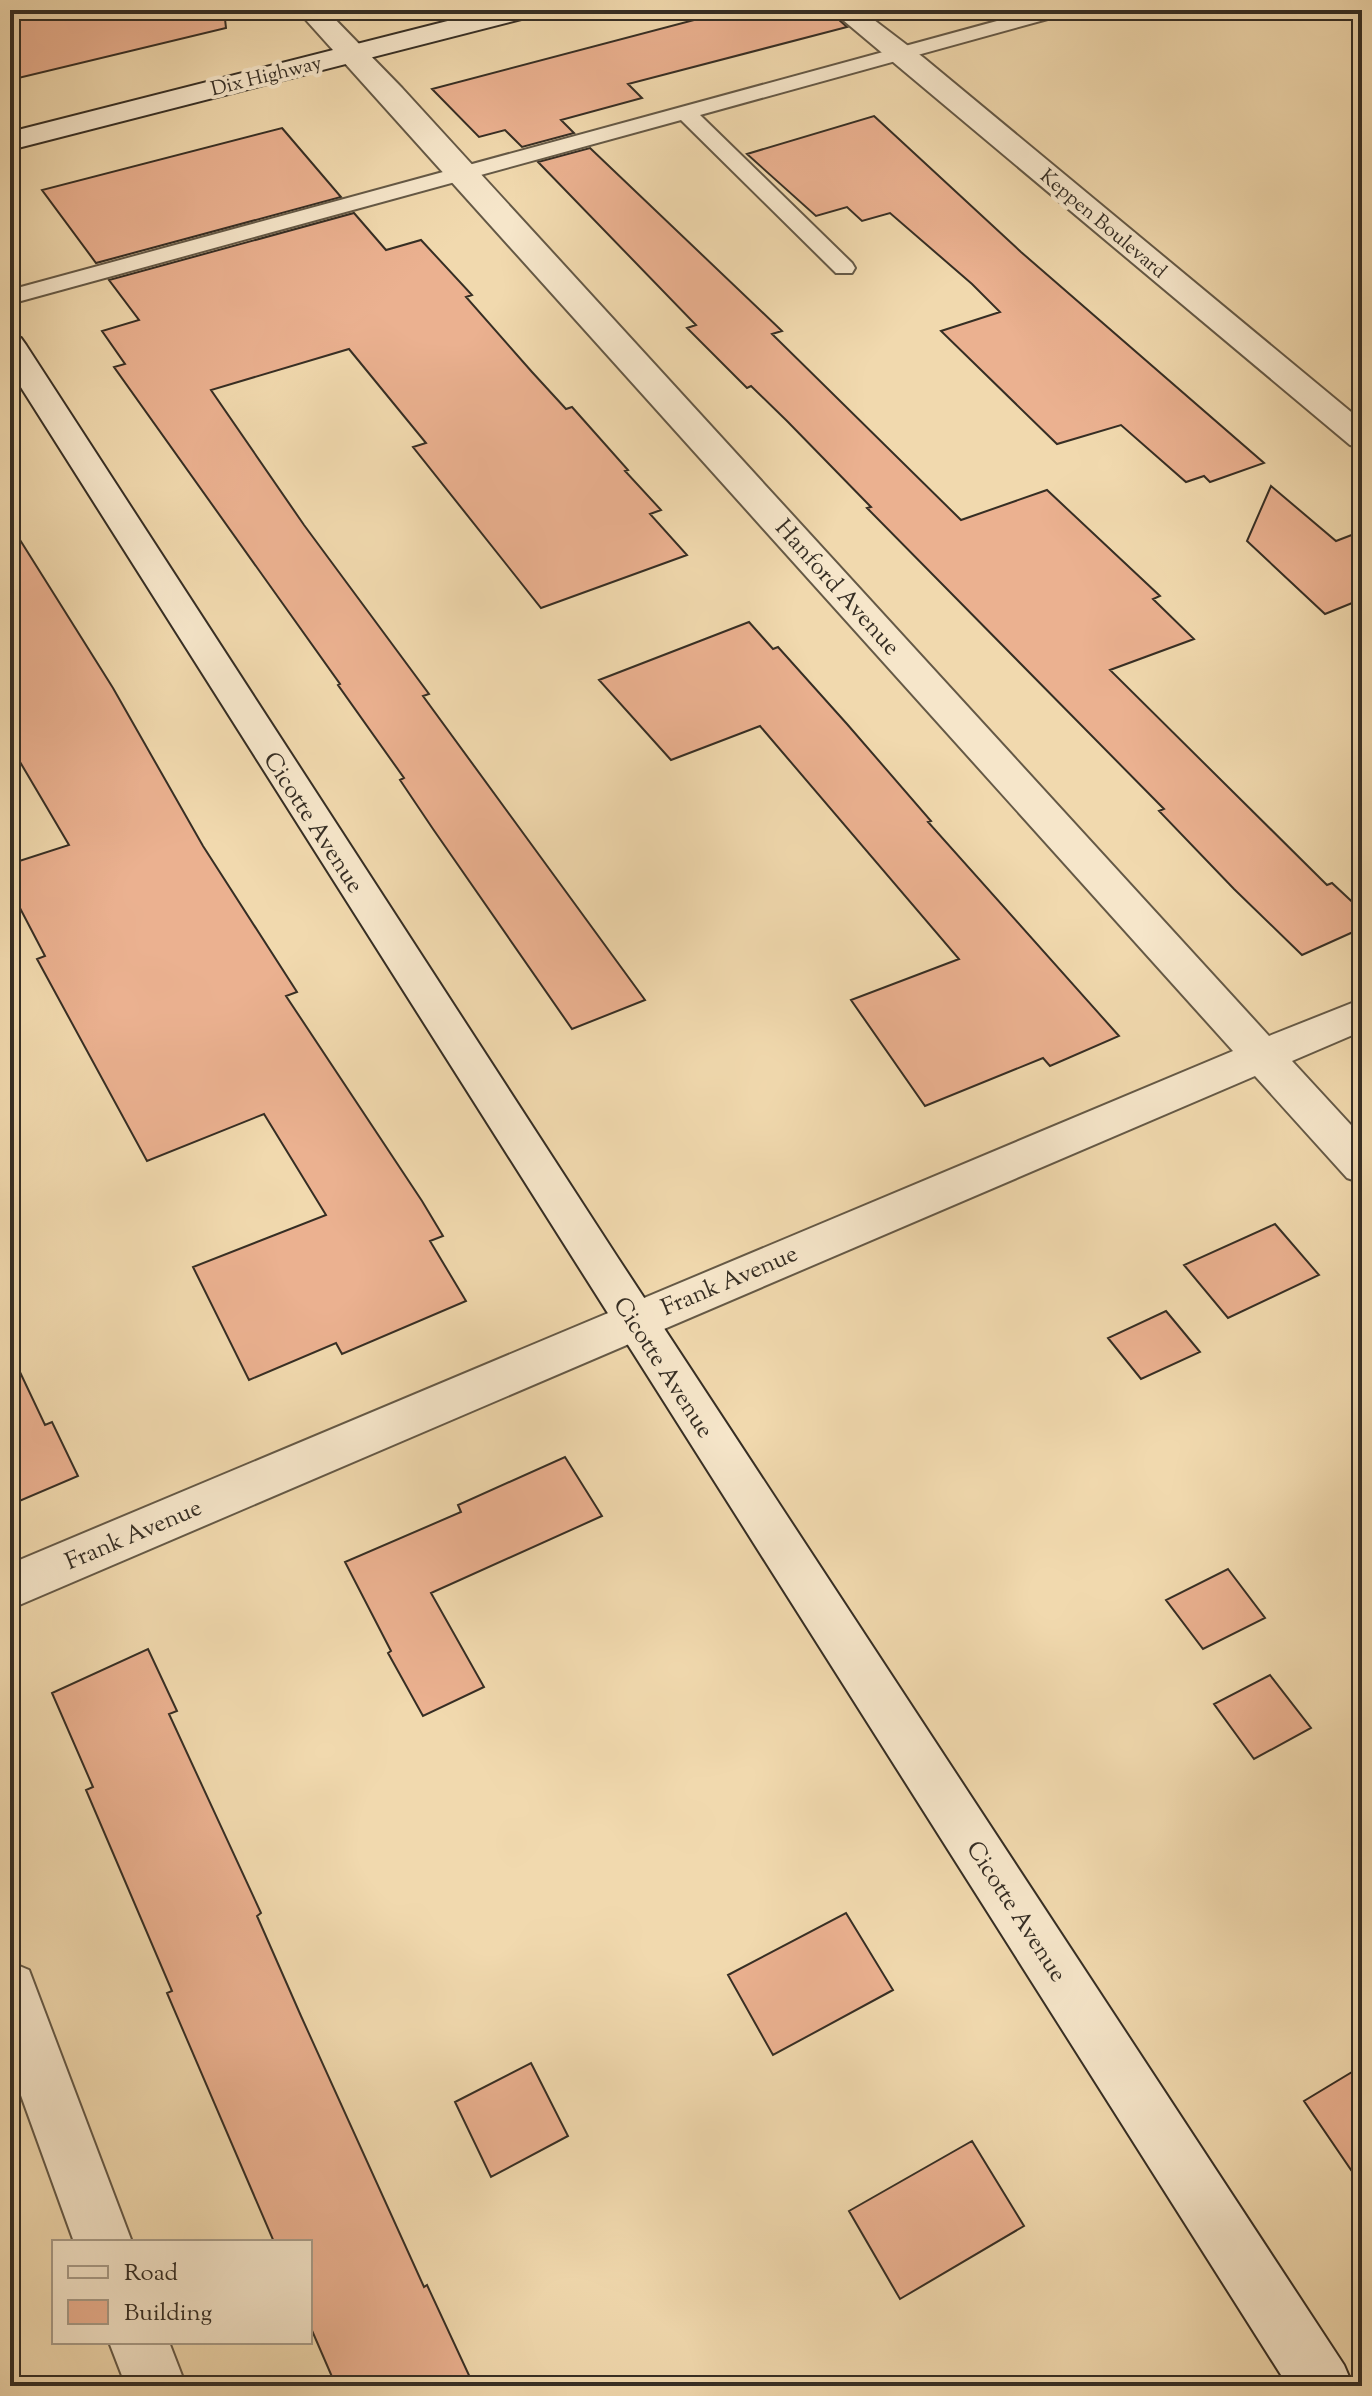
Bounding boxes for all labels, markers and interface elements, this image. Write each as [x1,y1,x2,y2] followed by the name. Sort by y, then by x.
[208,50,325,105] street label: Dix Highway
[1033,163,1172,287] street label: Keppen Boulevard
[766,513,907,664] street label: Hanford Avenue
[254,746,371,900] street label: Cicotte Avenue
[656,1238,803,1326] street label: Frank Avenue
[604,1291,721,1445] street label: Cicotte Avenue
[60,1492,207,1580] street label: Frank Avenue
[957,1835,1074,1989] street label: Cicotte Avenue
[52,2240,312,2344] legend
[124,2257,178,2291] text: Road
[124,2297,213,2331] text: Building

